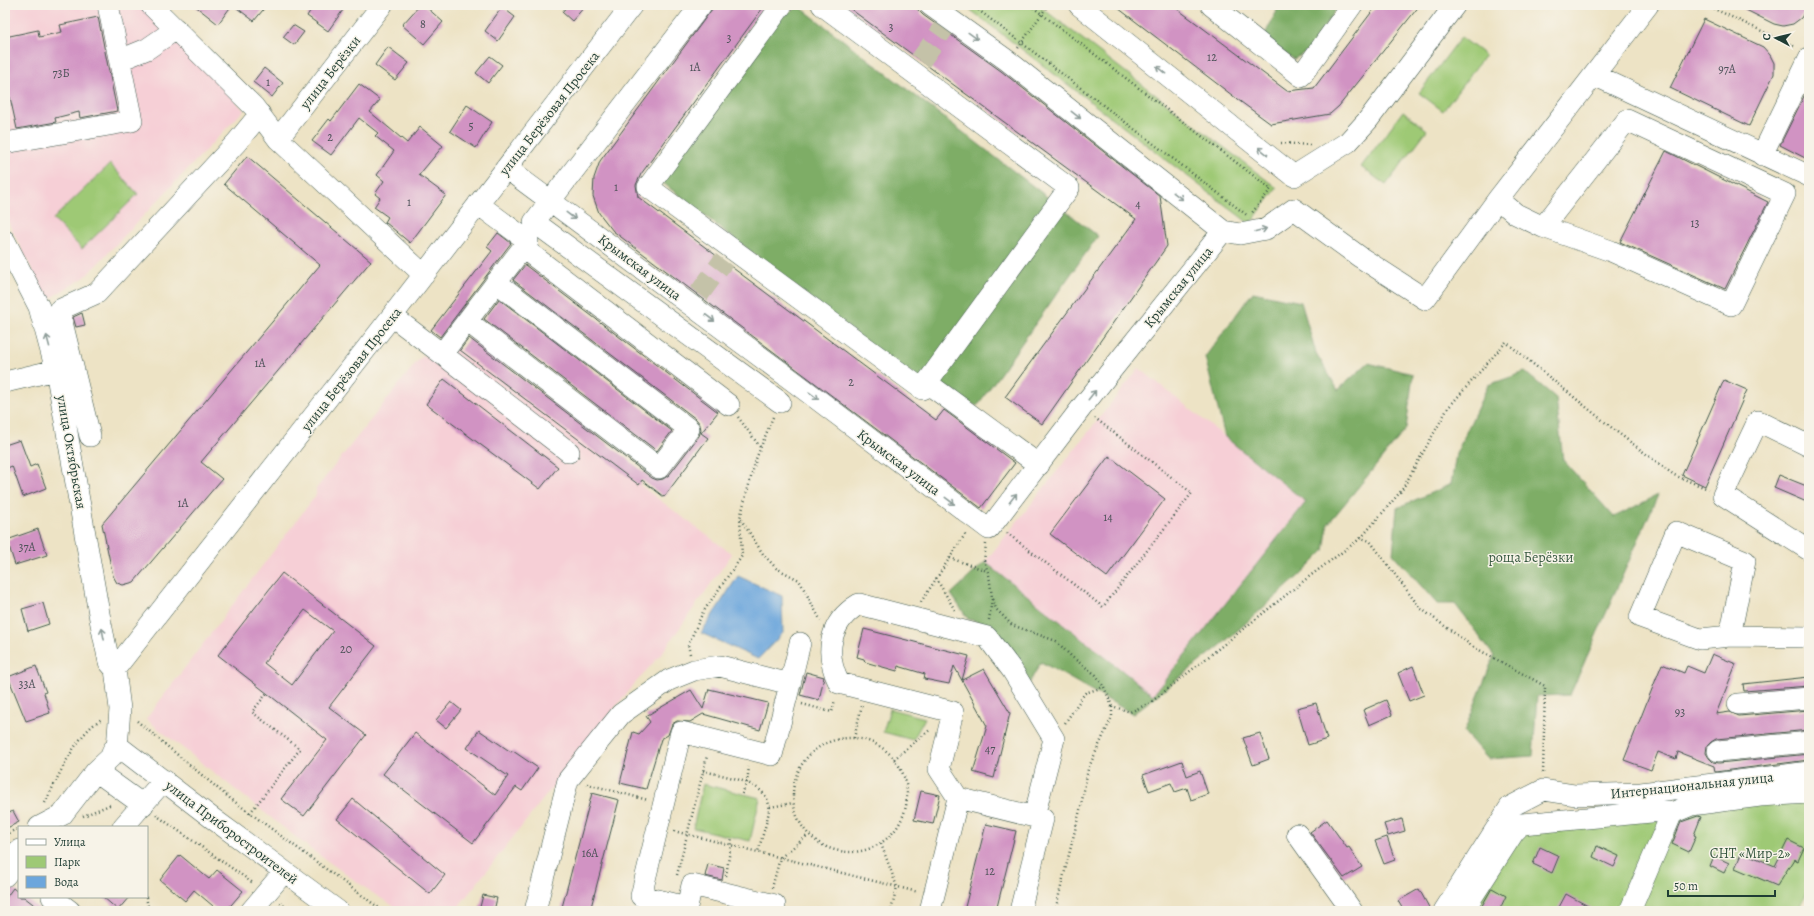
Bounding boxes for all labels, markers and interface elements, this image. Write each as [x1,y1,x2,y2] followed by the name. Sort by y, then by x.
[420,16,426,32] house number: 8
[1756,18,1796,58] north arrow
[889,19,894,35] house number: 3
[727,30,732,46] house number: 3
[295,32,365,114] street label: улица Берёзки
[968,32,979,40] one-way arrow
[1759,32,1774,41] text: С
[494,47,604,180] street label: улица Берёзовая Просека
[1207,49,1217,65] house number: 12
[689,59,702,75] house number: 1А
[1718,61,1737,77] house number: 97А
[52,65,70,81] house number: 73Б
[1156,66,1167,75] one-way arrow
[266,74,270,90] house number: 1
[1071,111,1082,120] one-way arrow
[468,118,474,134] house number: 5
[327,129,333,145] house number: 2
[1258,147,1269,156] one-way arrow
[614,179,618,195] house number: 1
[1173,192,1184,200] one-way arrow
[407,194,411,210] house number: 1
[1135,196,1141,212] house number: 4
[566,212,577,220] one-way arrow
[1690,215,1700,231] house number: 13
[1254,225,1267,233] one-way arrow
[594,230,686,305] street label: Крымская улица
[1140,242,1217,332] street label: Крымская улица
[296,303,406,436] street label: улица Берёзовая Просека
[704,314,715,323] one-way arrow
[44,334,52,347] one-way arrow
[254,355,267,371] house number: 1А
[848,374,854,390] house number: 2
[1087,389,1096,400] one-way arrow
[808,392,819,400] one-way arrow
[52,393,91,511] street label: улица Октябрьская
[853,425,945,500] street label: Крымская улица
[1009,493,1017,504] one-way arrow
[177,495,190,511] house number: 1А
[945,496,956,505] one-way arrow
[1103,509,1113,525] house number: 14
[18,539,37,555] house number: 37А
[1488,548,1574,567] park label: роща Берёзки
[99,627,107,640] one-way arrow
[340,641,352,657] house number: 20
[19,676,36,692] house number: 33А
[1675,704,1685,720] house number: 93
[985,741,996,757] house number: 47
[1610,767,1775,804] street label: Интернациональная улица
[160,775,302,889] street label: улица Приборостроителей
[18,826,148,898] legend
[54,834,86,850] text: Улица
[1710,844,1790,863] park label: СНТ «Мир-2»
[582,845,599,861] house number: 16А
[54,854,80,870] text: Парк
[985,863,995,879] house number: 12
[1668,872,1775,898] scale bar
[54,874,79,890] text: Вода
[1674,878,1698,894] text: 50 m

